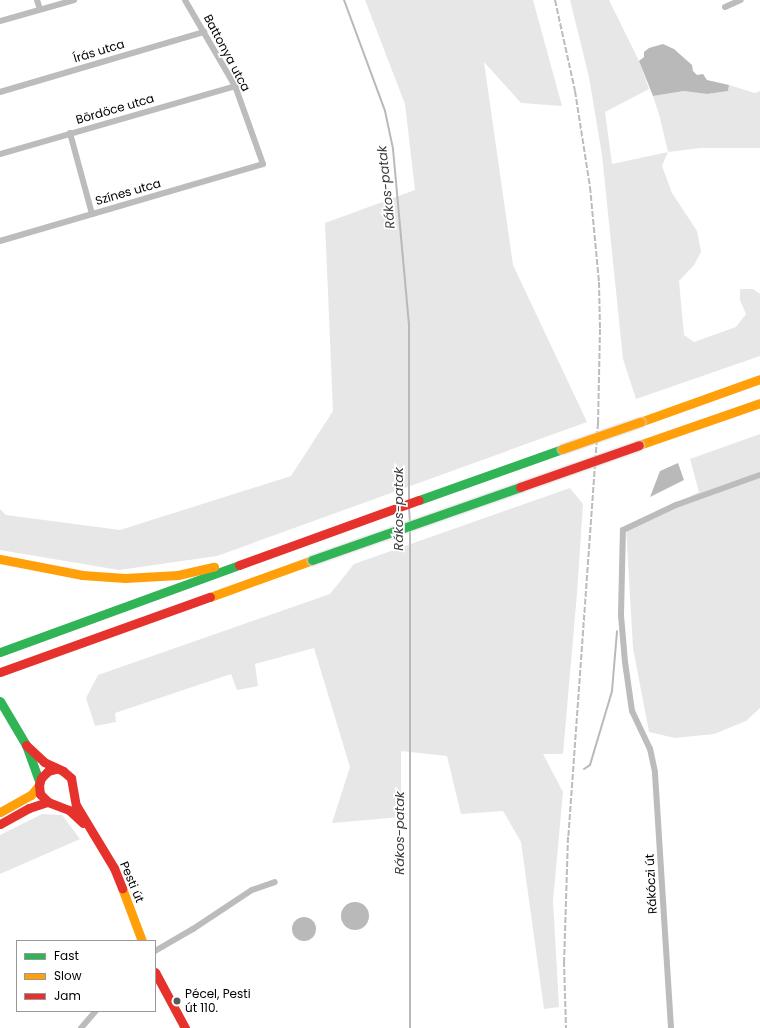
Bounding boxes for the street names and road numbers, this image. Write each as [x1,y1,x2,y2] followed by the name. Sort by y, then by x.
[201,12,253,94] street label: Battonya utca
[72,36,126,66] street label: Írás utca
[74,91,156,127] street label: Bördöce utca
[94,176,162,208] street label: Színes utca
[642,854,660,914] street label: Rákóczi út
[117,859,147,905] street label: Pesti út

